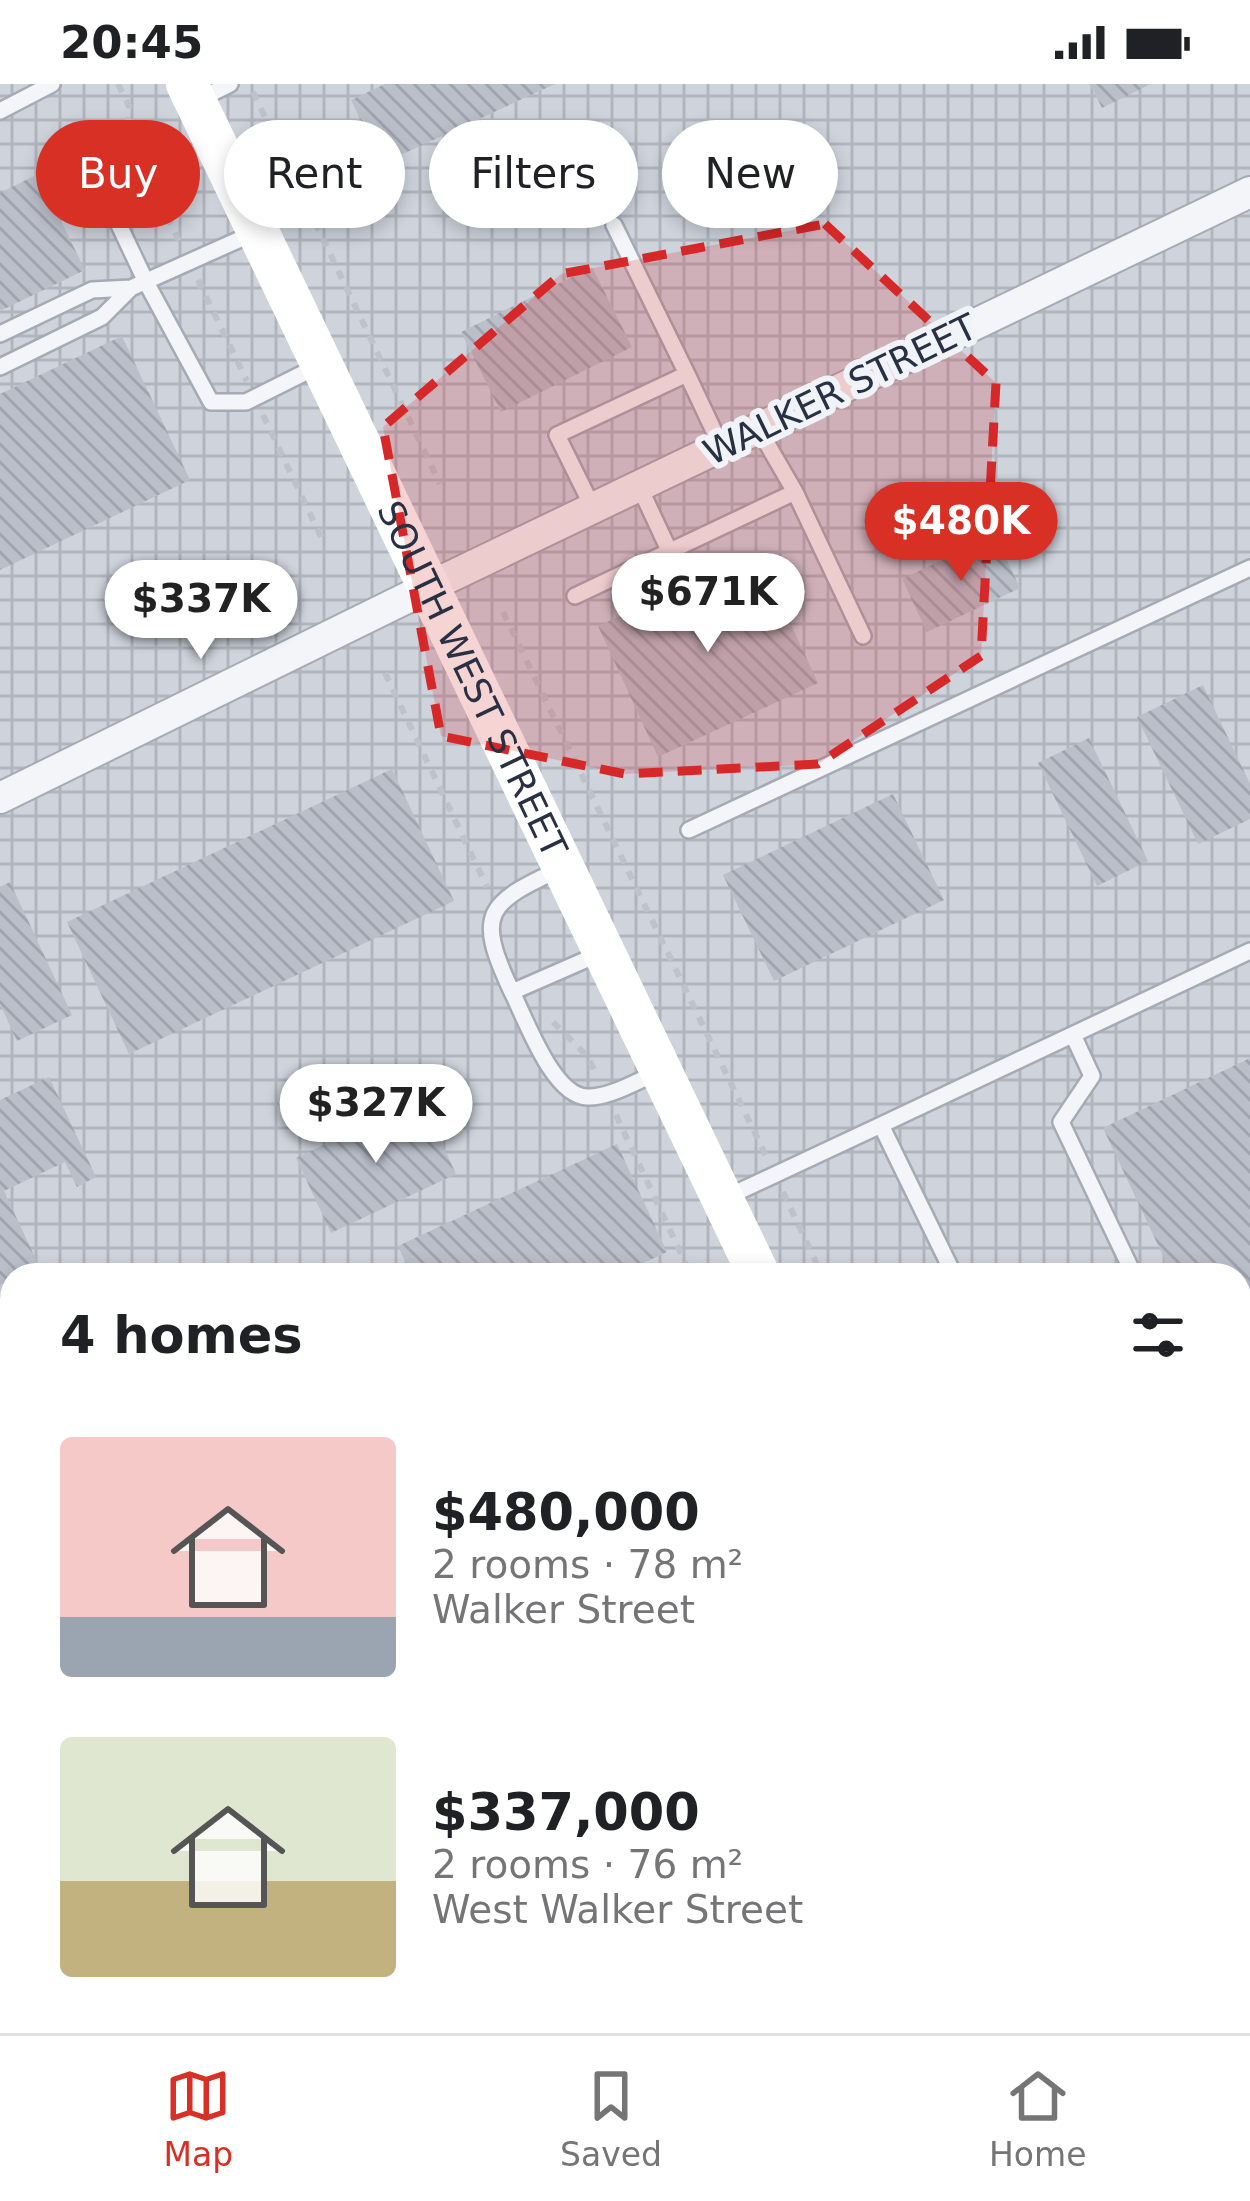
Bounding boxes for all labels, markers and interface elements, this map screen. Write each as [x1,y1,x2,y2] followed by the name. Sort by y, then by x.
[60,16,203,69] text: 20:45
[36,120,200,228] chip: Buy
[224,120,405,228] chip: Rent
[429,120,638,228] chip: Filters
[662,120,838,228] chip: New
[697,305,984,473] street label: WALKER STREET
[877,482,1045,584] pin: $480K
[369,494,576,865] street label: SOUTH WEST STREET
[892,498,1030,543] text: $480K
[624,553,792,655] pin: $671K
[117,560,285,662] pin: $337K
[639,569,777,614] text: $671K
[132,576,270,621] text: $337K
[292,1064,460,1166] pin: $327K
[307,1080,445,1125] text: $327K
[1125,1302,1191,1368] icon: filters
[60,1306,303,1365] text: 4 homes
[432,1483,700,1542] text: $480,000
[156,1485,300,1629] icon: home
[432,1542,743,1587] text: 2 rooms · 78 m²
[432,1587,695,1632] text: Walker Street
[432,1783,700,1842] text: $337,000
[156,1785,300,1929] icon: home
[432,1842,743,1887] text: 2 rooms · 76 m²
[432,1887,803,1932] text: West Walker Street
[163,2063,233,2174] tab: Map
[560,2063,662,2174] tab: Saved
[989,2063,1086,2174] tab: Home

